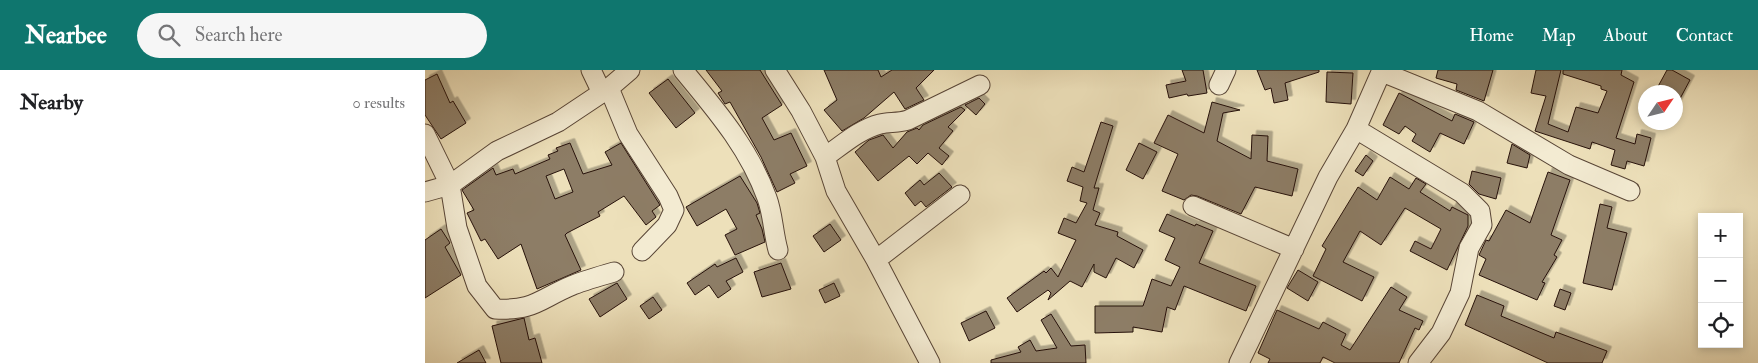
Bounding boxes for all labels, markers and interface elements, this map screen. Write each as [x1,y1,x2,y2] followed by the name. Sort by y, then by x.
[137,13,487,58] search box
[25,20,107,51] text: Nearbee
[155,21,183,49] icon: search
[195,23,282,47] text: Search here
[1469,24,1514,47] text: Home
[1542,24,1576,47] text: Map
[1604,24,1648,47] text: About
[1676,24,1733,47] text: Contact
[1638,85,1683,130] north arrow
[20,89,83,116] text: Nearby
[352,93,405,113] text: 0 results
[1698,213,1743,348] map controls
[1698,213,1743,258] button: +
[1698,258,1743,303] button: −
[1698,303,1743,348] button: locate

